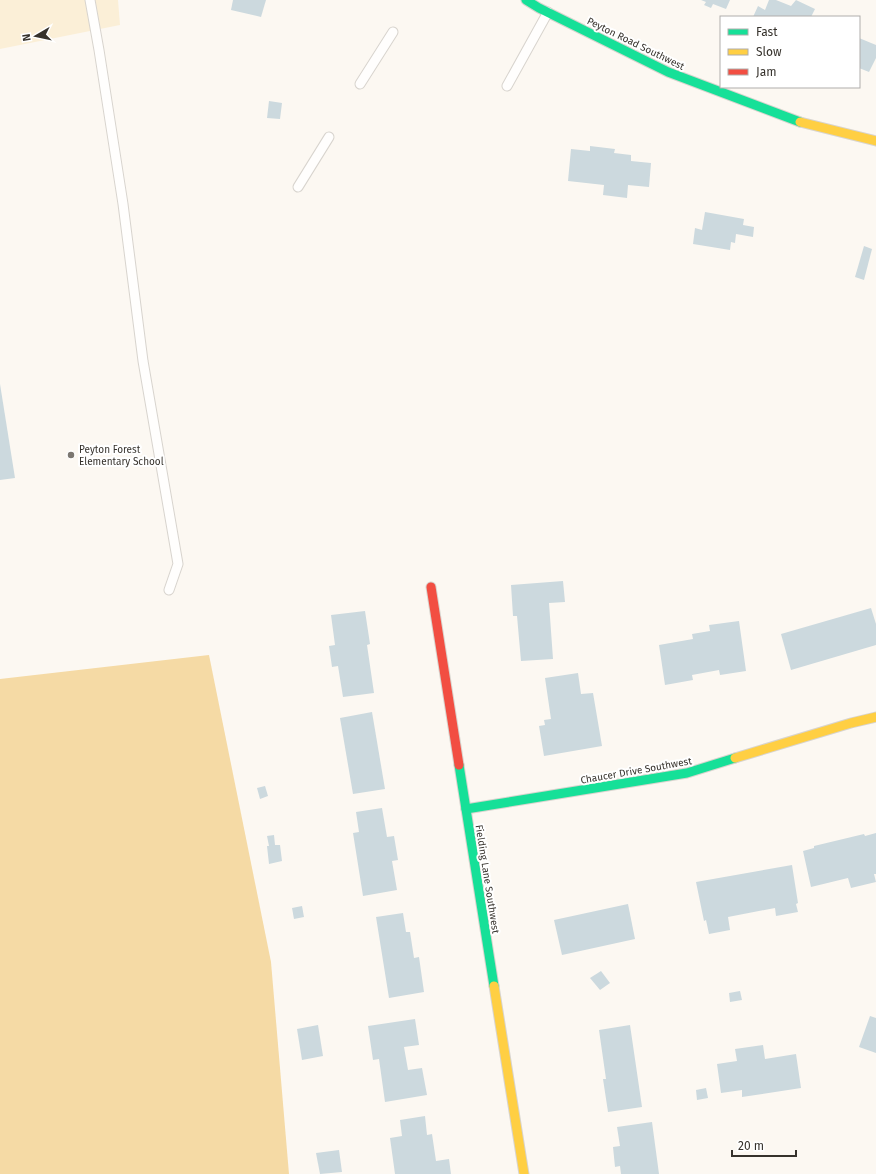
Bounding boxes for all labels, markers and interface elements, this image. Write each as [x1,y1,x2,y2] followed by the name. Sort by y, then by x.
[585,15,687,73] street label: Peyton Road Southwest
[16,16,56,56] north arrow
[720,16,860,88] legend
[756,25,778,39] text: Fast
[20,33,34,42] text: N
[756,45,782,59] text: Slow
[756,65,776,79] text: Jam
[79,444,164,468] place label: Peyton Forest Elementary School
[66,450,76,460] marker: Peyton Forest Elementary School
[580,755,693,787] street label: Chaucer Drive Southwest
[472,824,502,935] street label: Fielding Lane Southwest
[732,1132,796,1158] scale bar
[738,1139,764,1153] text: 20 m

